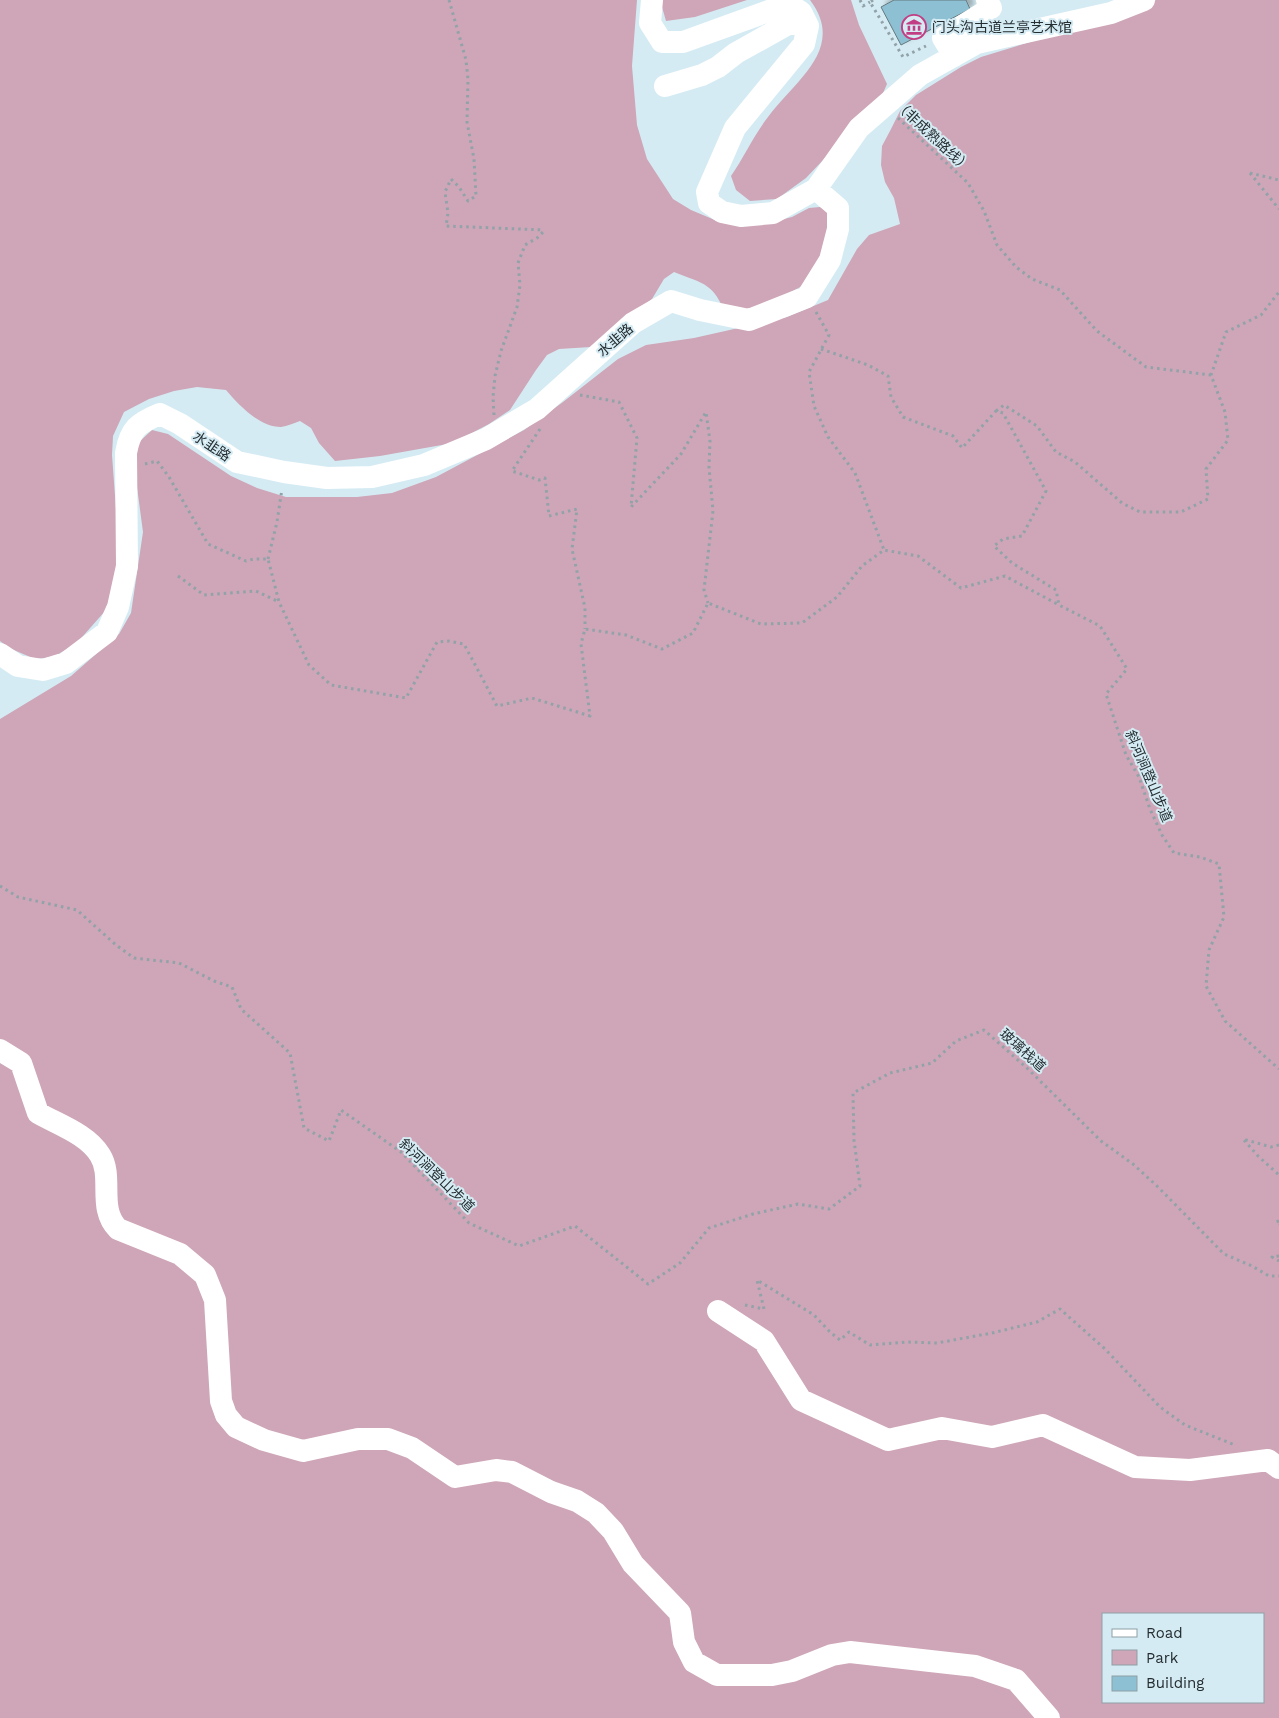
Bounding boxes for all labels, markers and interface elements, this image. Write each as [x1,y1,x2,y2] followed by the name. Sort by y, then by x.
[901,14,927,40] museum icon: 门头沟古道兰亭艺术馆
[932,19,1072,35] place label: 门头沟古道兰亭艺术馆
[892,97,974,175] street label: （非成熟路线）
[594,320,636,360] street label: 水韭路
[190,428,234,464] street label: 水韭路
[1122,728,1176,824] street label: 斜河涧登山步道
[997,1025,1049,1075] street label: 玻璃栈道
[396,1135,478,1215] street label: 斜河涧登山步道
[1102,1613,1264,1703] legend
[1146,1624,1183,1642] text: Road
[1146,1649,1179,1667] text: Park
[1146,1674,1204,1692] text: Building

